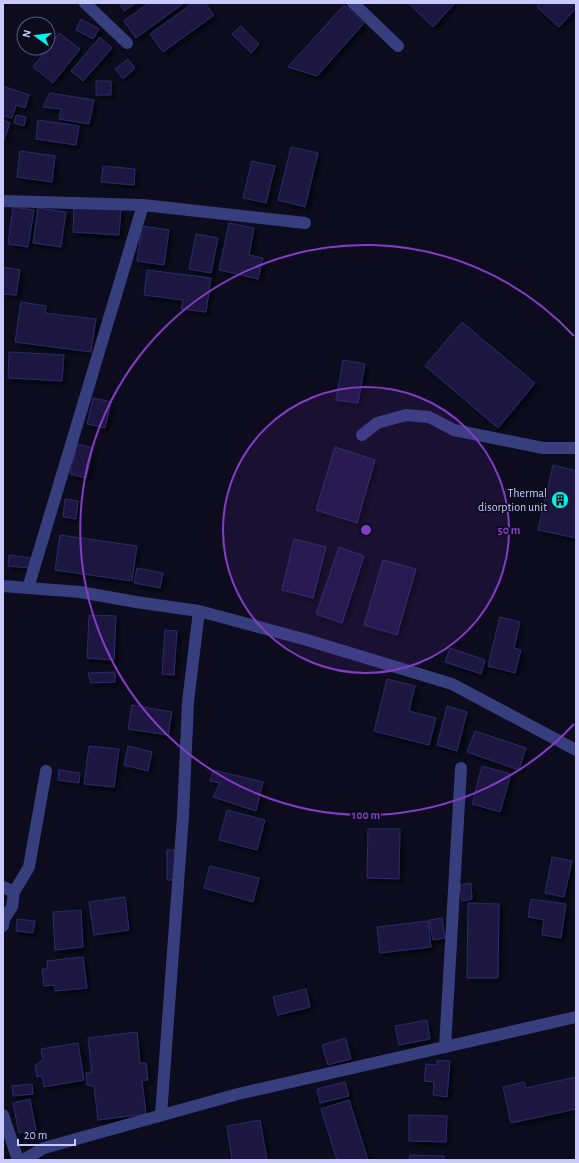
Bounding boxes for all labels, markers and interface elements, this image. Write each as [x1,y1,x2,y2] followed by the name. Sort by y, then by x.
[16,16,56,56] north arrow
[21,29,33,39] text: N
[478,487,547,513] place label: Thermal disorption unit
[550,490,570,510] building icon: Thermal disorption unit
[359,523,373,537] centre of rings
[498,524,521,536] text: 50 m
[352,809,380,821] text: 100 m
[18,1121,75,1147] scale bar
[24,1129,47,1141] text: 20 m

